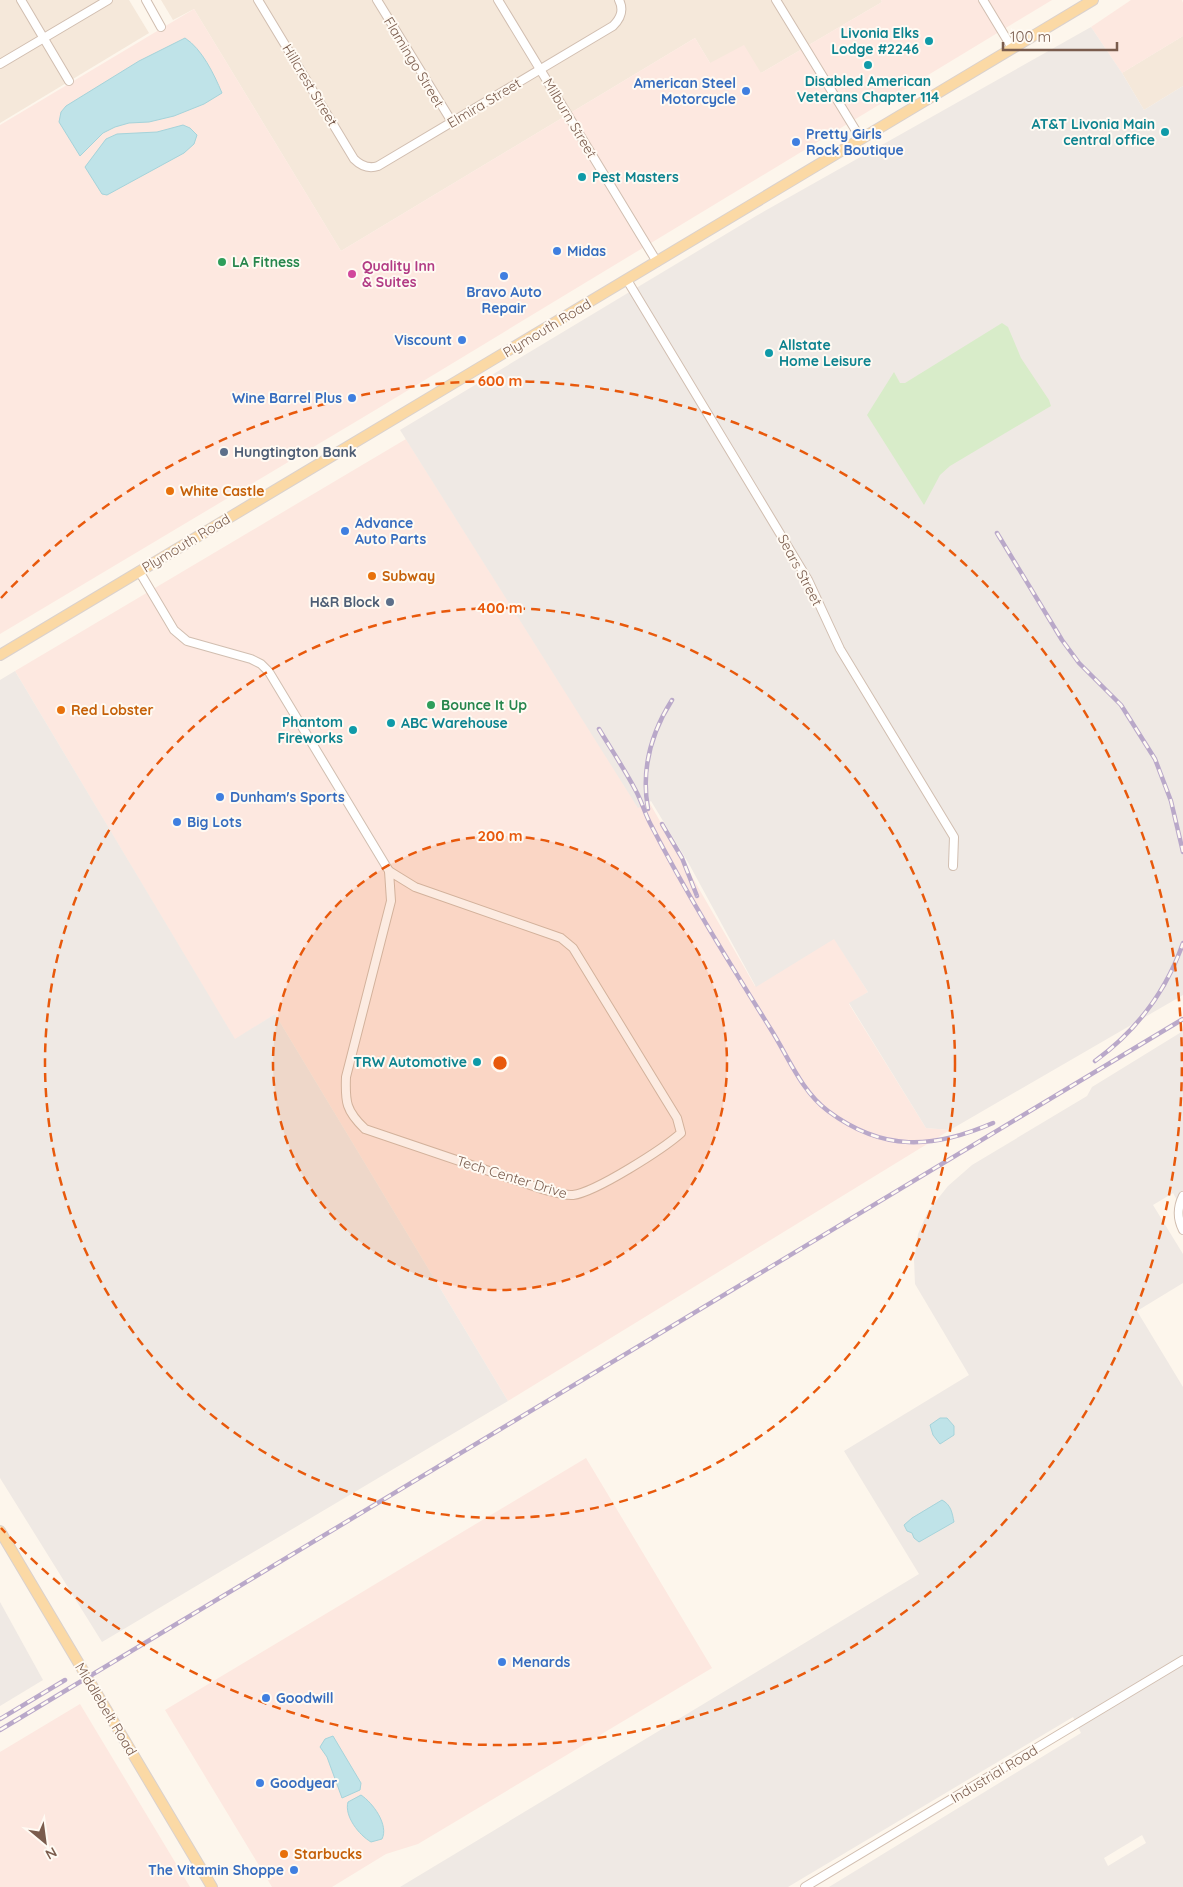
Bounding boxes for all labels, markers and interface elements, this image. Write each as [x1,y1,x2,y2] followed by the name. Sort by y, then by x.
[380,13,448,111] street label: Flamingo Street
[1003,20,1117,52] scale bar
[831,24,919,58] place label: Livonia Elks Lodge #2246
[1010,27,1051,46] text: 100 m
[923,35,935,47] marker: Livonia Elks Lodge #2246
[278,40,342,130] street label: Hillcrest Street
[862,59,874,71] marker: Disabled American Veterans Chapter 114
[797,72,939,106] place label: Disabled American Veterans Chapter 114
[444,74,524,132] street label: Elmira Street
[634,74,736,108] place label: American Steel Motorcycle
[539,75,601,161] street label: Milburn Street
[740,85,752,97] marker: American Steel Motorcycle
[1031,115,1155,149] place label: AT&T Livonia Main central office
[806,125,904,159] place label: Pretty Girls Rock Boutique
[1159,126,1171,138] marker: AT&T Livonia Main central office
[790,136,802,148] marker: Pretty Girls Rock Boutique
[592,168,679,186] place label: Pest Masters
[576,171,588,183] marker: Pest Masters
[567,242,606,260] place label: Midas
[551,245,563,257] marker: Midas
[232,253,300,271] place label: LA Fitness
[216,256,228,268] marker: LA Fitness
[362,257,435,291] place label: Quality Inn & Suites
[346,268,358,280] marker: Quality Inn & Suites
[498,270,510,282] marker: Bravo Auto Repair
[466,283,542,317] place label: Bravo Auto Repair
[500,295,594,361] street label: Plymouth Road
[394,331,452,349] place label: Viscount
[456,334,468,346] marker: Viscount
[779,336,871,370] place label: Allstate Home Leisure
[763,347,775,359] marker: Allstate Home Leisure
[478,371,522,390] text: 600 m
[232,389,342,407] place label: Wine Barrel Plus
[346,392,358,404] marker: Wine Barrel Plus
[234,443,357,461] place label: Hungtington Bank
[218,446,230,458] marker: Hungtington Bank
[180,482,265,500] place label: White Castle
[164,485,176,497] marker: White Castle
[139,510,233,576] street label: Plymouth Road
[355,514,427,548] place label: Advance Auto Parts
[339,525,351,537] marker: Advance Auto Parts
[774,531,826,609] street label: Sears Street
[382,567,435,585] place label: Subway
[366,570,378,582] marker: Subway
[310,593,380,611] place label: H&R Block
[384,596,396,608] marker: H&R Block
[477,598,523,617] text: 400 m
[441,696,527,714] place label: Bounce It Up
[425,699,437,711] marker: Bounce It Up
[71,701,154,719] place label: Red Lobster
[55,704,67,716] marker: Red Lobster
[278,713,343,747] place label: Phantom Fireworks
[401,714,508,732] place label: ABC Warehouse
[385,717,397,729] marker: ABC Warehouse
[347,724,359,736] marker: Phantom Fireworks
[230,788,345,806] place label: Dunham's Sports
[214,791,226,803] marker: Dunham's Sports
[187,813,242,831] place label: Big Lots
[171,816,183,828] marker: Big Lots
[478,826,523,845] text: 200 m
[353,1053,467,1071] place label: TRW Automotive
[491,1054,509,1072] centre of rings
[471,1056,483,1068] marker: TRW Automotive
[455,1152,569,1202] street label: Tech Center Drive
[512,1653,570,1671] place label: Menards
[496,1656,508,1668] marker: Menards
[71,1659,141,1759] street label: Middlebelt Road
[276,1689,334,1707] place label: Goodwill
[260,1692,272,1704] marker: Goodwill
[947,1741,1041,1807] street label: Industrial Road
[270,1774,337,1792] place label: Goodyear
[254,1777,266,1789] marker: Goodyear
[20,1817,70,1867] north arrow
[42,1843,60,1864] text: N
[294,1845,362,1863] place label: Starbucks
[278,1848,290,1860] marker: Starbucks
[148,1861,284,1879] place label: The Vitamin Shoppe
[288,1864,300,1876] marker: The Vitamin Shoppe

